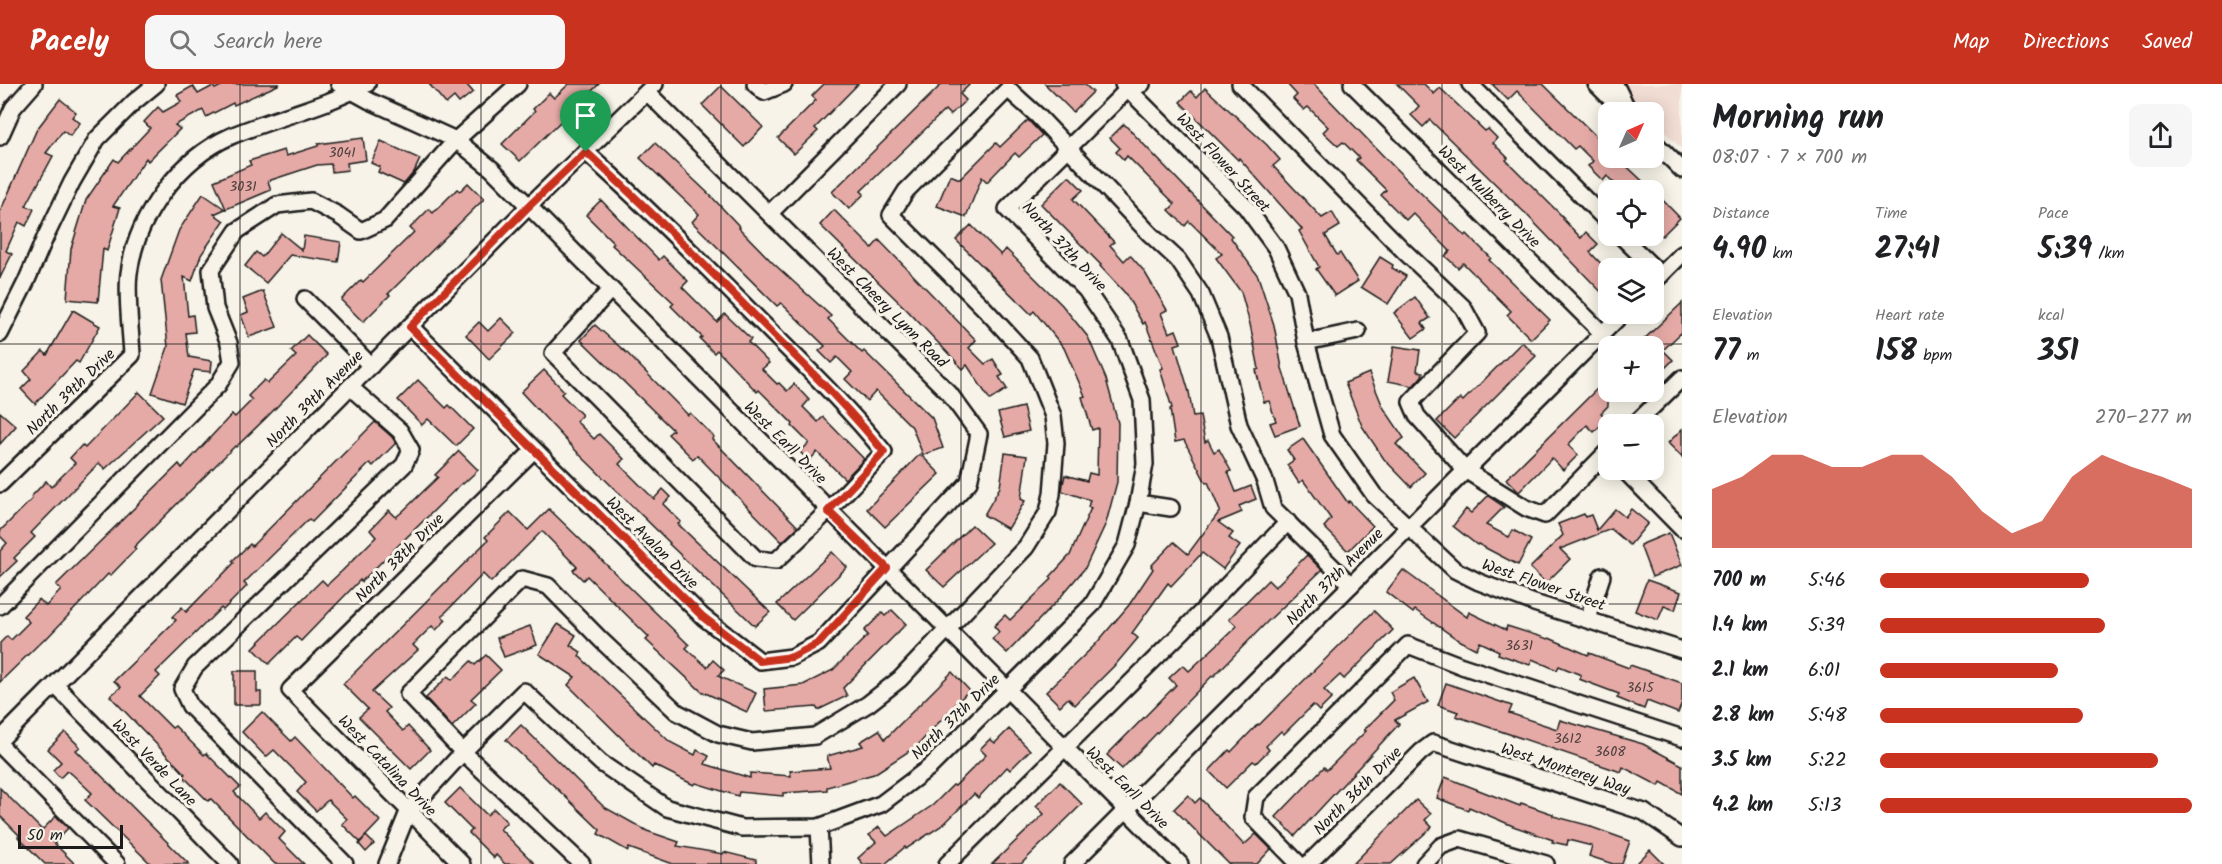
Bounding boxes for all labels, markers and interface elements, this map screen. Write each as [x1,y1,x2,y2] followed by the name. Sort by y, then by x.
[145,15,565,69] search box
[30,20,109,65] text: Pacely
[214,25,323,60] text: Search here
[166,26,199,59] icon: search
[1953,26,1989,59] text: Map
[2022,26,2109,59] text: Directions
[2142,26,2192,59] text: Saved
[560,90,611,152] pin
[1712,93,1884,146] text: Morning run
[569,99,602,132] icon: arrive
[1598,102,1664,168] north arrow
[1598,102,1664,480] map controls
[2129,104,2192,167] button: share
[1170,107,1277,219] street label: West Flower Street
[1432,140,1546,254] street label: West Mulberry Drive
[328,142,356,164] house number: 3041
[1712,142,1867,174] text: 08:07 · 7 × 700 m
[229,176,257,198] house number: 3031
[1598,180,1664,246] button: locate
[1015,196,1112,298] street label: North 37th Drive
[1712,201,1770,226] text: Distance
[1875,201,1907,226] text: Time
[2038,201,2069,226] text: Pace
[1712,226,1766,274] text: 4.90
[1875,226,1939,274] text: 27:41
[2038,226,2092,274] text: 5:39
[1766,241,1793,266] text: km
[2092,241,2124,266] text: /km
[821,242,954,375] street label: West Cheery Lynn Road
[1598,258,1664,324] button: layers
[1712,303,1773,328] text: Elevation
[1875,303,1945,328] text: Heart rate
[2038,303,2064,328] text: kcal
[1712,328,1740,376] text: 77
[1875,328,1917,376] text: 158
[2038,328,2079,376] text: 351
[1598,336,1664,402] button: +
[21,343,121,441] street label: North 39th Drive
[1740,343,1759,368] text: m
[1917,343,1952,368] text: bpm
[260,344,370,454] street label: North 39th Avenue
[738,396,832,490] street label: West Earll Drive
[1712,402,1788,434] text: Elevation
[2095,402,2192,434] text: 270–277 m
[1598,414,1664,480] button: −
[600,491,704,595] street label: West Avalon Drive
[350,508,451,609] street label: North 38th Drive
[1280,522,1390,632] street label: North 37th Avenue
[1478,553,1609,618] street label: West Flower Street
[1712,565,1766,597] text: 700 m
[1808,565,1846,597] text: 5:46
[1712,610,1768,642] text: 1.4 km
[1808,610,1845,642] text: 5:39
[1505,635,1533,657] house number: 3631
[1712,655,1768,687] text: 2.1 km
[1808,655,1840,687] text: 6:01
[906,668,1006,766] street label: North 37th Drive
[1626,677,1655,699] house number: 3615
[1712,700,1774,732] text: 2.8 km
[1808,700,1847,732] text: 5:48
[332,709,442,823] street label: West Catalina Drive
[105,713,202,813] street label: West Verde Lane
[1554,728,1582,750] house number: 3612
[1498,737,1634,802] street label: West Monterey Way
[1080,741,1174,835] street label: West Earll Drive
[1308,741,1408,841] street label: North 36th Drive
[1594,741,1626,763] house number: 3608
[1712,745,1772,777] text: 3.5 km
[1808,745,1847,777] text: 5:22
[1712,790,1773,822] text: 4.2 km
[1808,790,1841,822] text: 5:13
[18,822,123,850] scale bar
[27,823,63,848] text: 50 m

